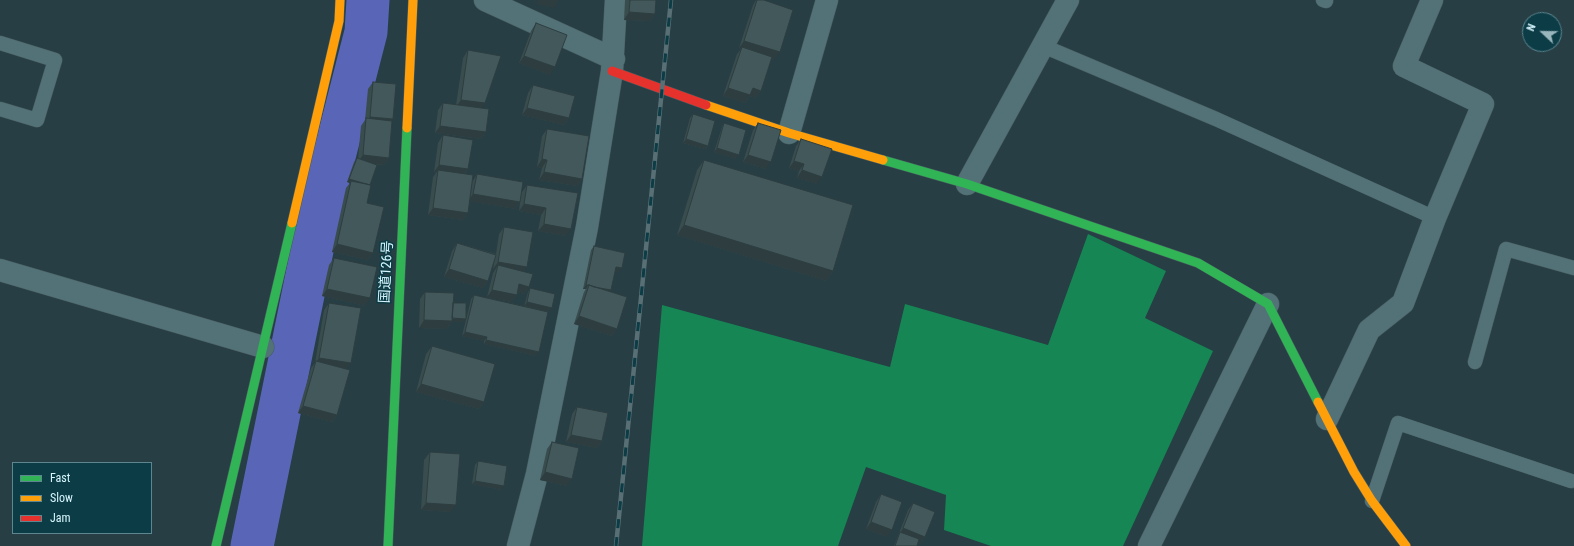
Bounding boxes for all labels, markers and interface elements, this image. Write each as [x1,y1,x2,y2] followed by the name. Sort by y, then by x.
[1522,12,1562,52] north arrow
[1524,22,1539,33] text: N
[377,240,397,304] street label: 国道126号
[12,462,152,534] legend
[50,471,70,485] text: Fast
[50,491,73,505] text: Slow
[50,511,71,525] text: Jam

